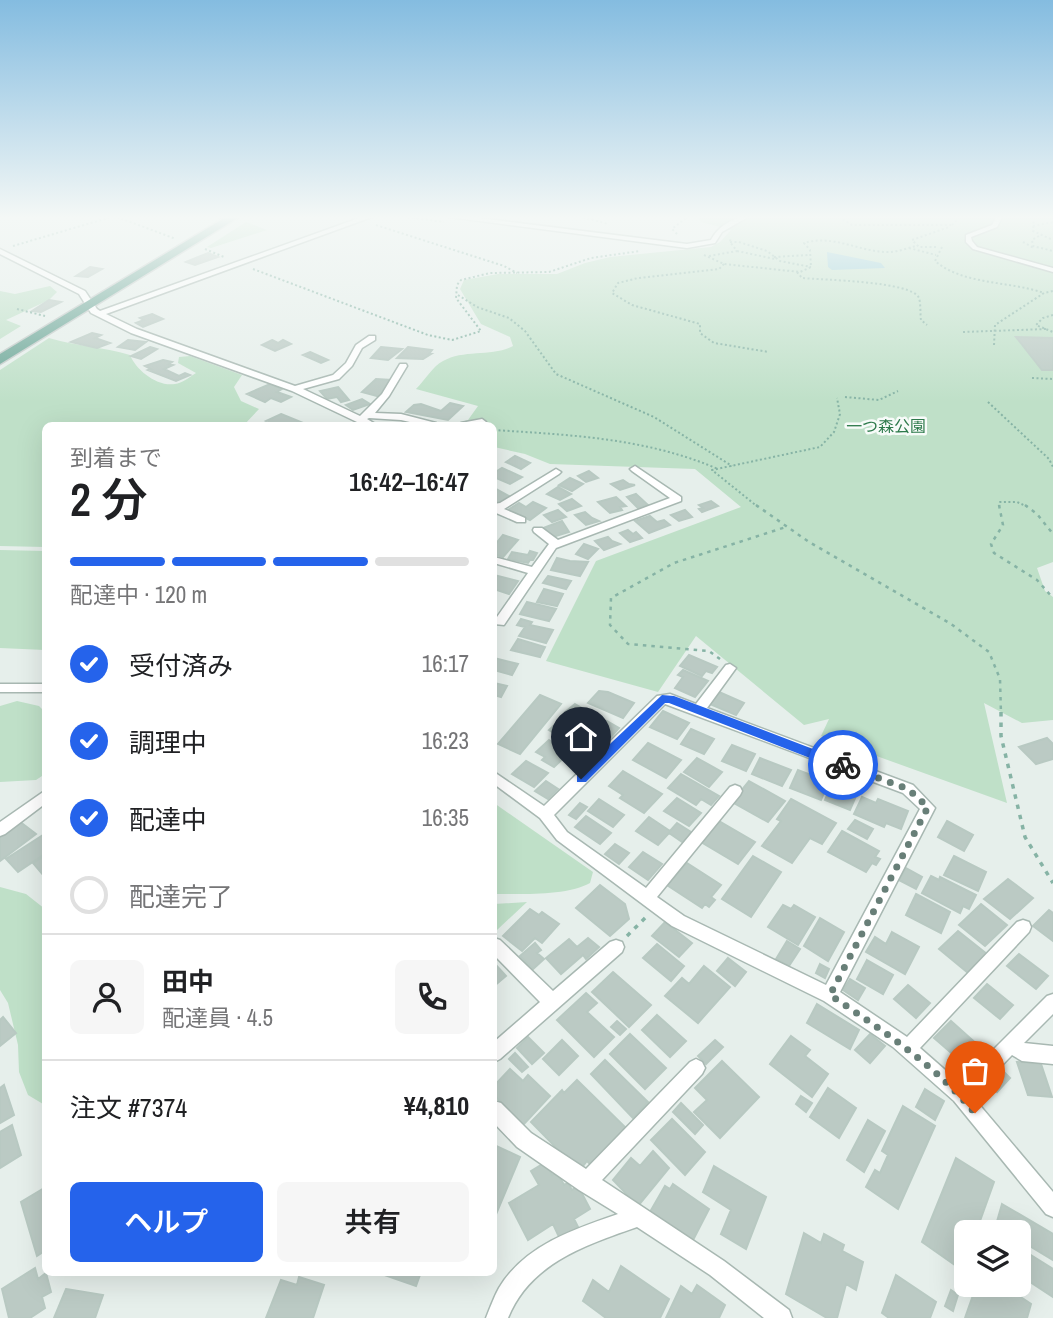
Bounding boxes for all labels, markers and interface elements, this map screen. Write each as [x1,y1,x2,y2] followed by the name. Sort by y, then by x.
[846,415,926,437] park label: 一つ森公園
[70,442,162,473] text: 到着まで
[349,464,469,499] text: 16:42–16:47
[70,468,147,530] text: 2 分
[70,579,207,610] text: 配達中 · 120 m
[70,645,108,683] icon: check
[129,648,233,683] text: 受付済み
[422,648,469,679] text: 16:17
[551,707,611,779] pin
[562,718,600,756] icon: home
[70,722,108,760] icon: check
[129,725,207,760] text: 調理中
[422,725,469,756] text: 16:23
[808,730,878,800] courier
[824,746,862,784] icon: bike
[70,799,108,837] icon: check
[129,802,207,837] text: 配達中
[422,802,469,833] text: 16:35
[129,879,233,914] text: 配達完了
[70,960,144,1034] button: person
[395,960,469,1034] button: phone
[162,964,214,999] text: 田中
[162,1002,273,1033] text: 配達員 · 4.5
[945,1041,1005,1113] pin
[956,1052,994,1090] icon: bag
[404,1088,469,1123] text: ¥4,810
[70,1090,187,1125] text: 注文 #7374
[70,1182,263,1262] button: ヘルプ
[277,1182,469,1262] button: 共有
[954,1220,1031,1297] map controls
[954,1220,1031,1297] button: layers

